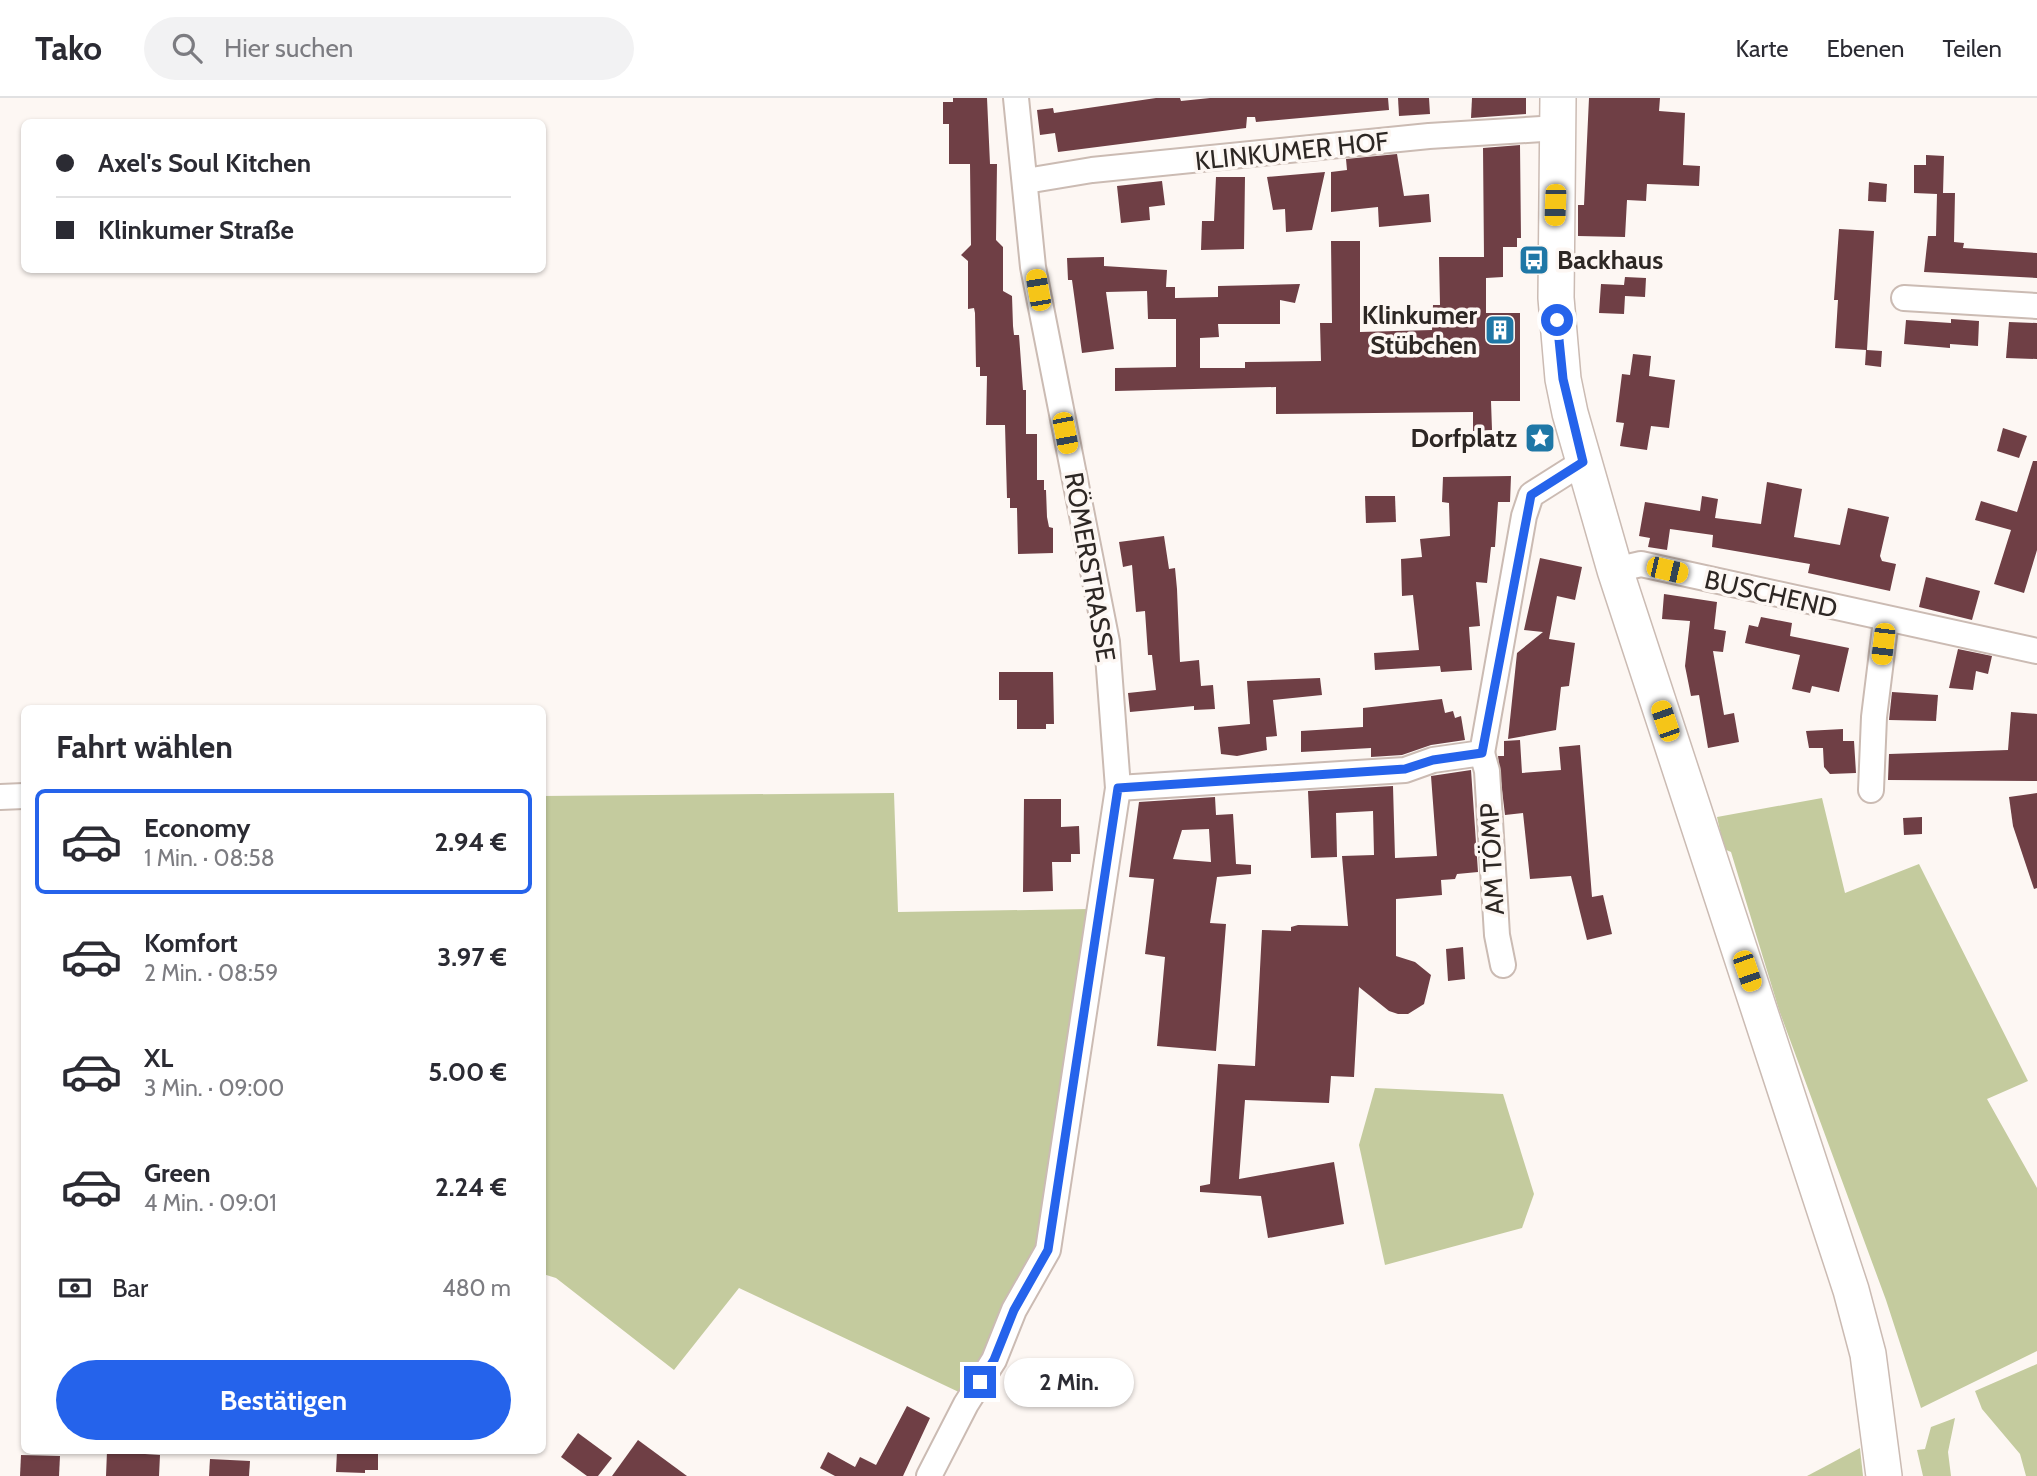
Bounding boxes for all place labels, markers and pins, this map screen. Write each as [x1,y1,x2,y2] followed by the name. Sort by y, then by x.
[1517,243,1551,277] bus stop icon: Backhaus
[1557,244,1663,276] place label: Backhaus
[1362,299,1477,361] place label: Klinkumer Stübchen
[1483,313,1517,347] building icon: Klinkumer Stübchen
[1523,421,1557,455] place icon: Dorfplatz
[1411,422,1517,454] place label: Dorfplatz

